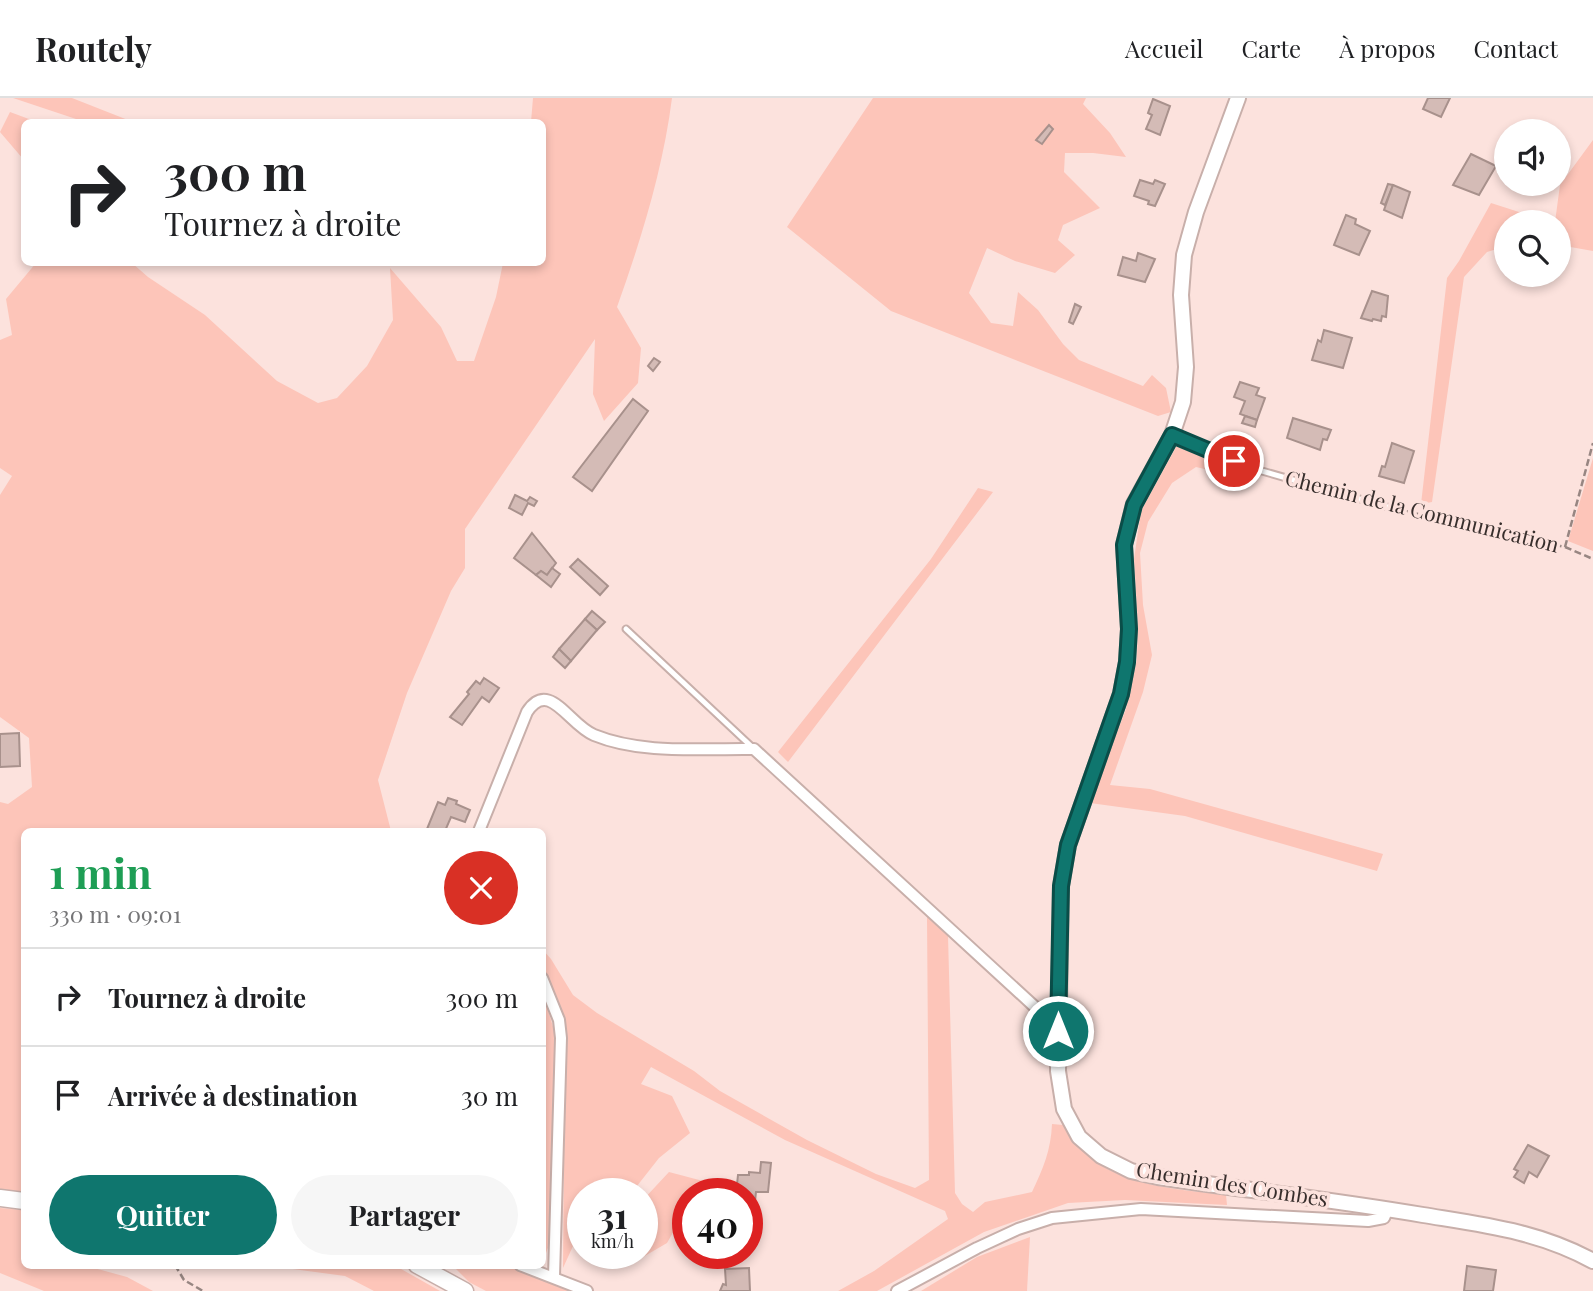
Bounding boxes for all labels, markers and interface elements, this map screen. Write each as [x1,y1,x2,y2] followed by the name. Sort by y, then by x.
[35,26,152,70] text: Routely
[1125,32,1203,64] text: Accueil
[1241,32,1301,64] text: Carte
[1339,32,1435,64] text: À propos
[1473,32,1558,64] text: Contact
[1494,119,1571,287] map controls
[1494,119,1571,196] button: sound
[164,138,307,203] text: 300 m
[49,147,140,238] icon: right
[164,201,402,244] text: Tournez à droite
[1494,210,1571,287] button: search
[1204,431,1264,491] pin
[1215,442,1253,480] icon: arrive
[1283,462,1563,558] street label: Chemin de la Communication
[49,844,152,900] text: 1 min
[444,851,518,925] button: close
[49,898,181,929] text: 330 m · 09:01
[49,978,87,1016] icon: right
[108,980,306,1015] text: Tournez à droite
[446,980,518,1015] text: 300 m
[1021,994,1095,1068] position arrow
[49,1076,87,1114] icon: arrive
[108,1078,358,1113] text: Arrivée à destination
[461,1078,518,1113] text: 30 m
[1134,1154,1330,1212] street label: Chemin des Combes
[49,1175,277,1255] button: Quitter
[291,1175,518,1255] button: Partager
[672,1178,763,1269] speed limit sign: 40
[597,1191,628,1238] text: 31
[591,1229,634,1253] text: km/h

